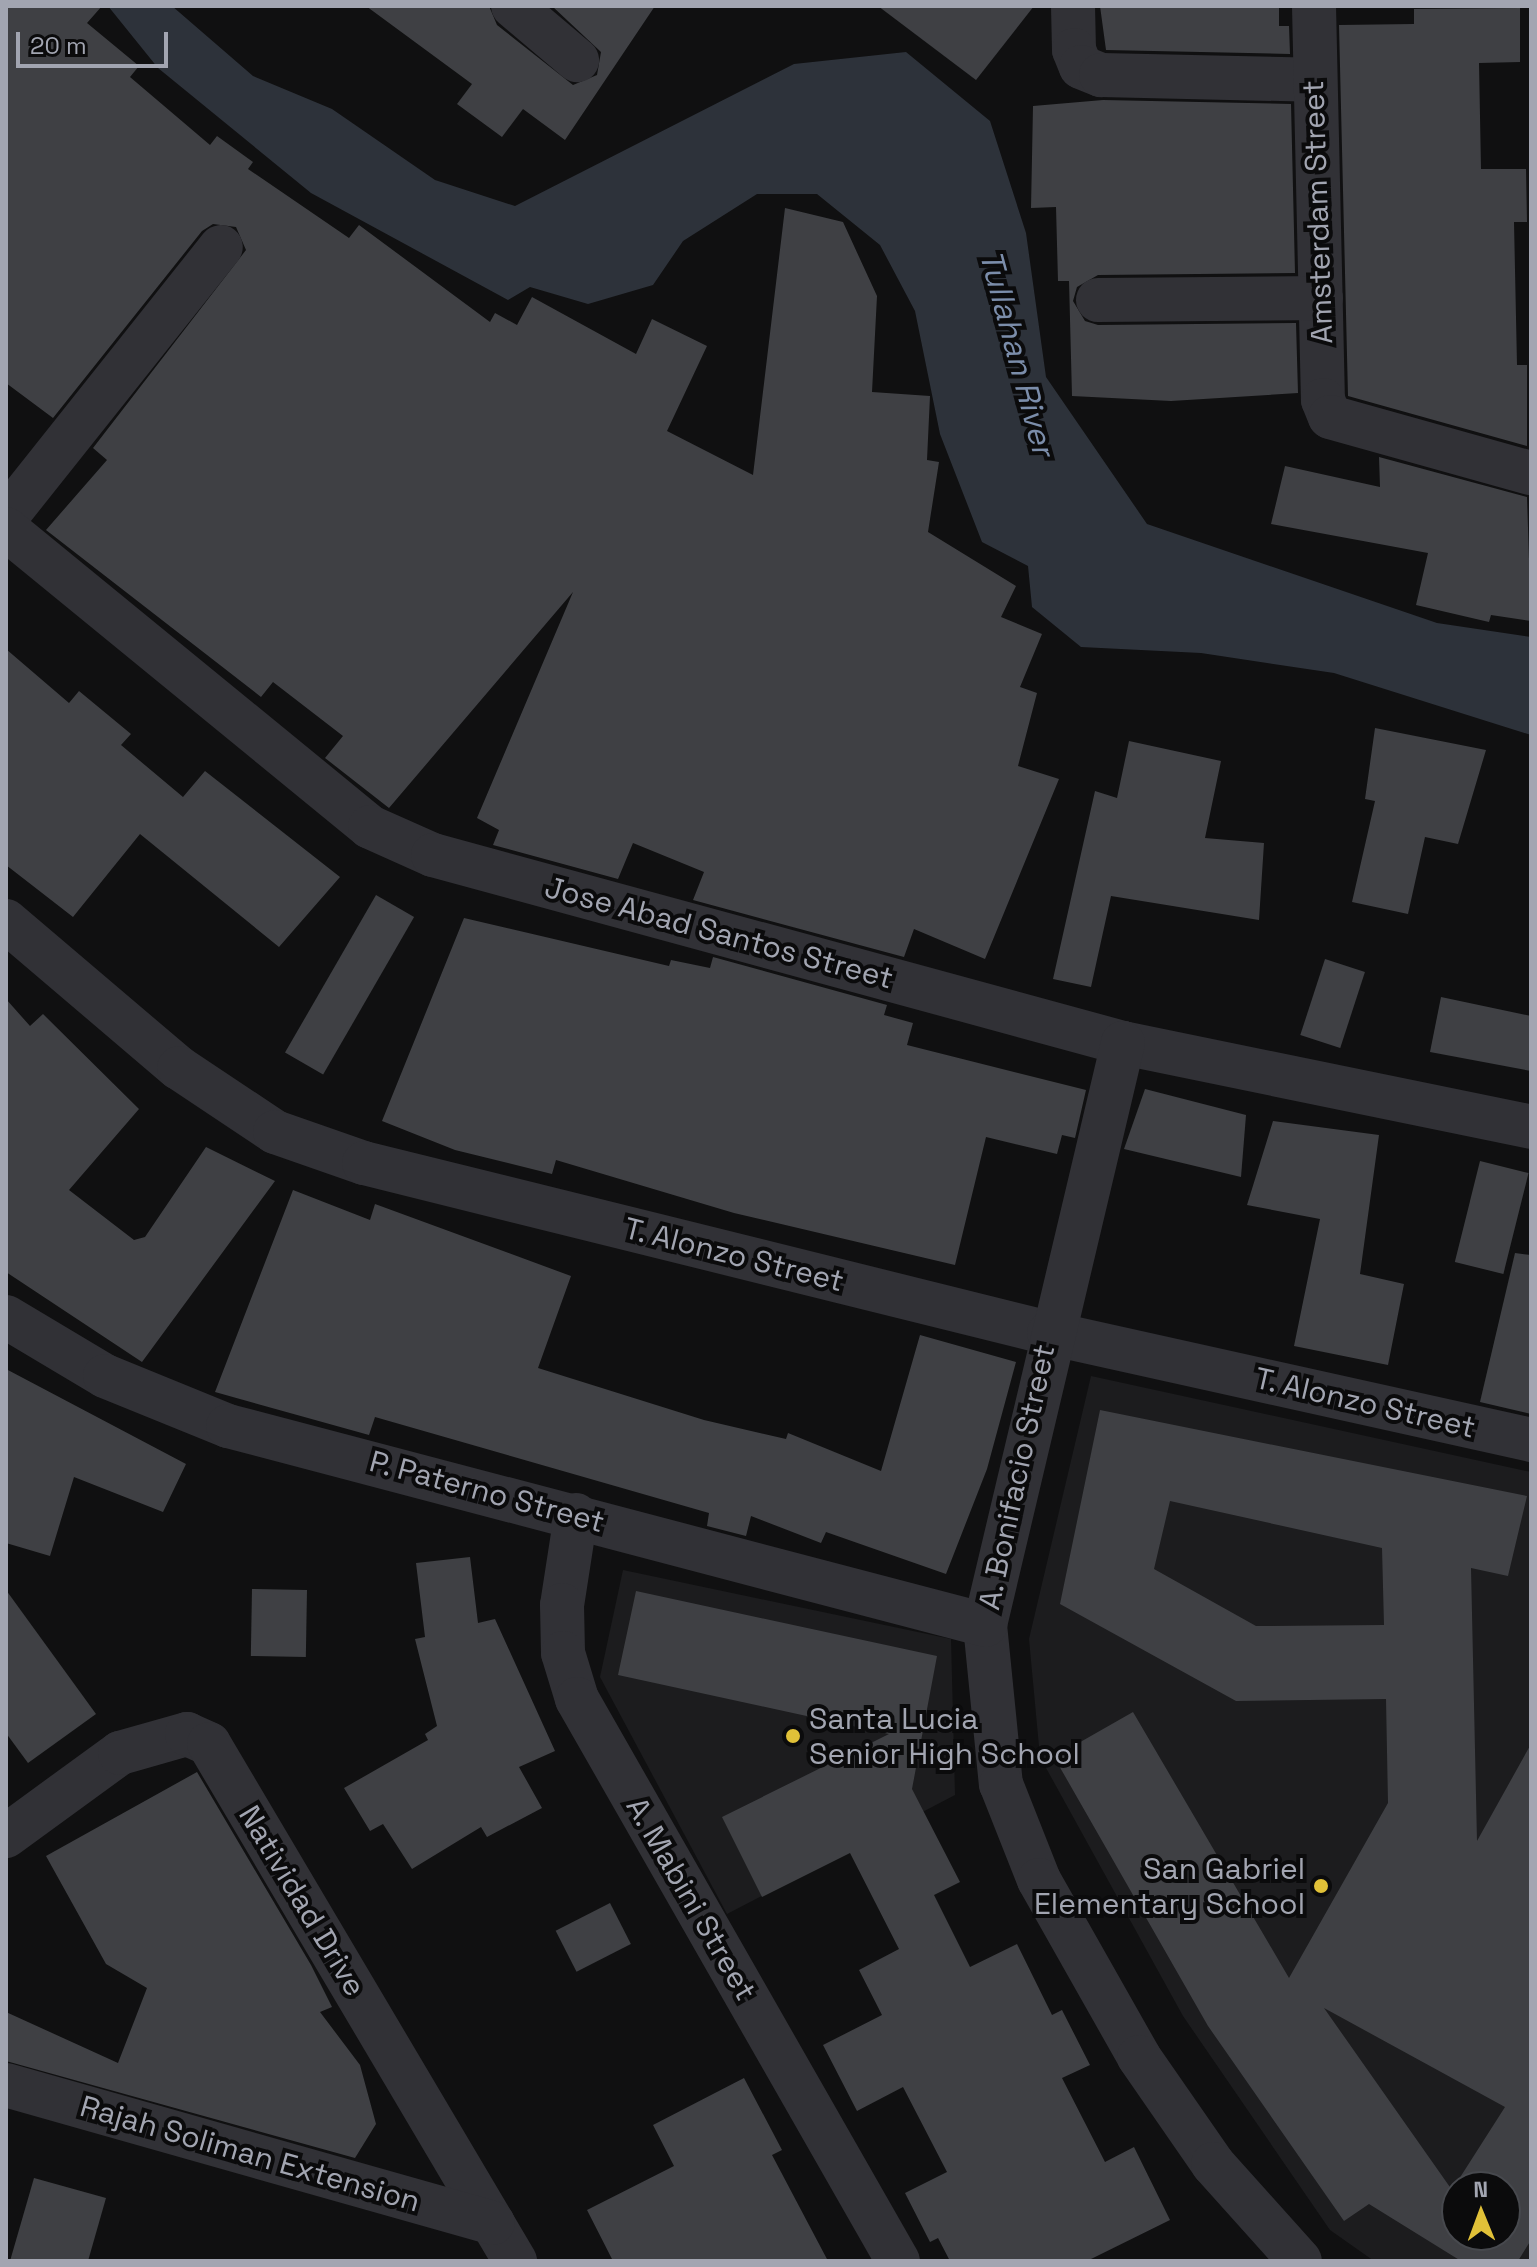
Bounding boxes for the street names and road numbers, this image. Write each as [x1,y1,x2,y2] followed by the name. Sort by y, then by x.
[1295,80,1341,344] street label: Amsterdam Street
[541,869,897,997] street label: Jose Abad Santos Street
[620,1210,848,1300] street label: T. Alonzo Street
[971,1341,1063,1613] street label: A. Bonifacio Street
[1251,1360,1479,1446] street label: T. Alonzo Street
[365,1443,609,1541] street label: P. Paterno Street
[618,1791,764,2007] street label: A. Mabini Street
[231,1799,373,2003] street label: Natividad Drive
[76,2088,424,2220] street label: Rajah Soliman Extension

